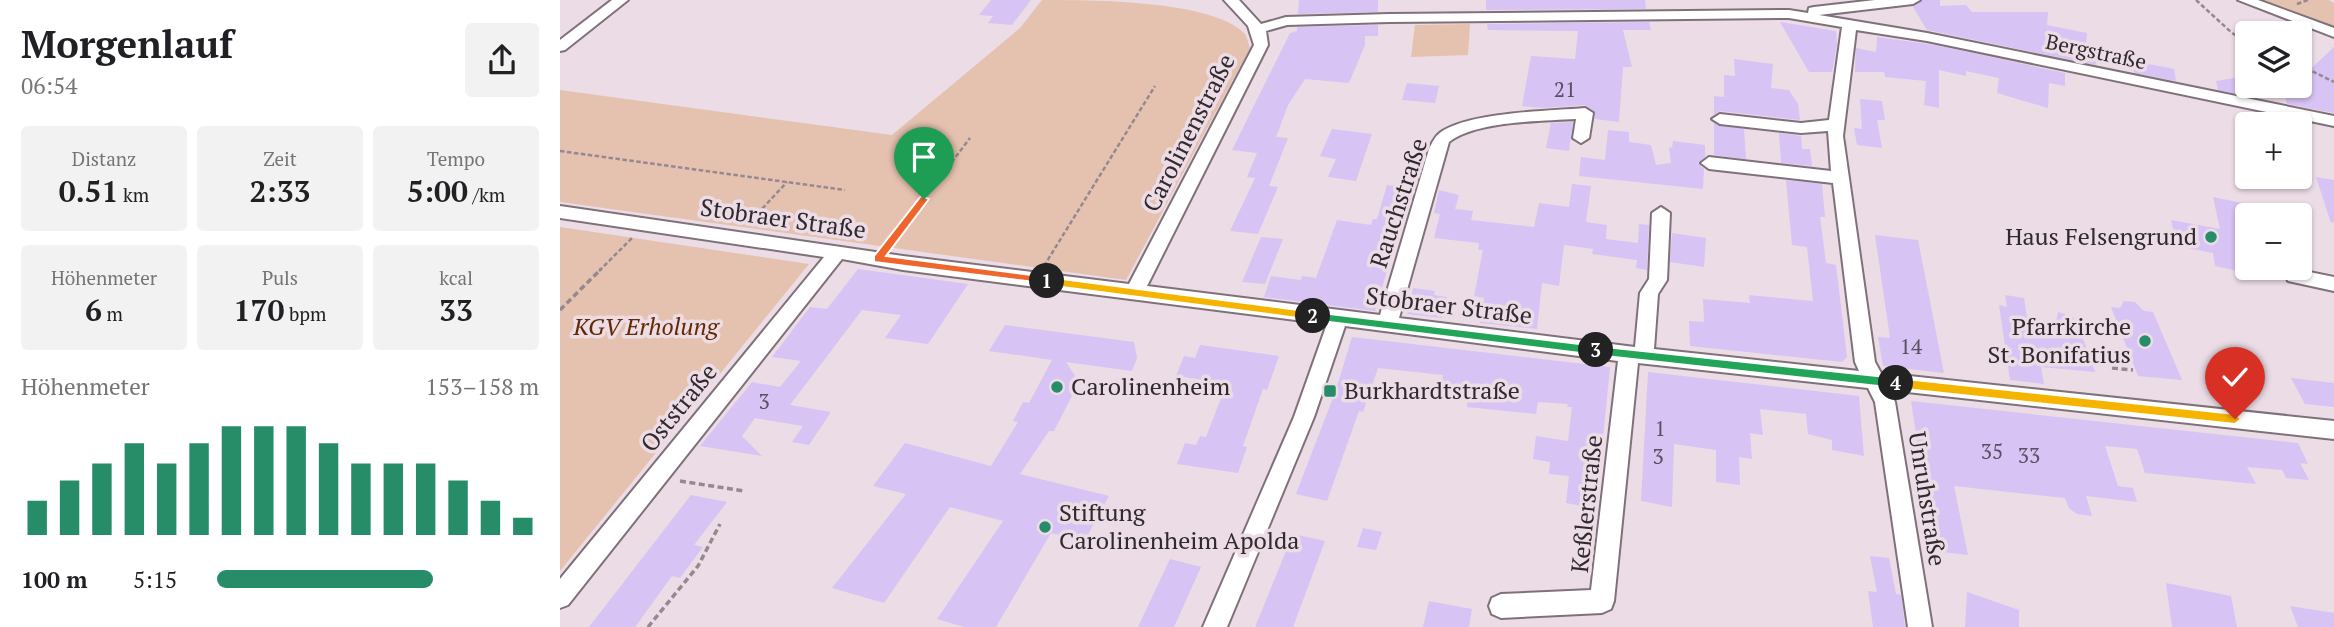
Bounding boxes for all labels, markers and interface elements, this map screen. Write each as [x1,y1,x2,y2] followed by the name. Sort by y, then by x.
[21,19,233,69] text: Morgenlauf
[2235,21,2312,280] map controls
[2235,21,2312,98] button: layers
[465,23,539,97] button: share
[2043,27,2149,75] street label: Bergstraße
[1135,48,1242,217] street label: Carolinenstraße
[21,70,78,101] text: 06:54
[1554,75,1576,103] house number: 21
[2235,112,2312,189] button: +
[894,127,954,199] pin
[1362,134,1434,272] street label: Rauchstraße
[905,138,943,176] icon: arrive
[72,146,136,171] text: Distanz
[263,146,297,171] text: Zeit
[427,146,485,171] text: Tempo
[59,171,118,211] text: 0.51
[249,171,311,211] text: 2:33
[407,171,468,211] text: 5:00
[118,182,149,207] text: km
[468,182,505,207] text: /km
[698,191,868,245] street label: Stobraer Straße
[2235,203,2312,280] button: −
[2005,220,2197,252] place label: Haus Felsengrund
[2203,229,2219,245] marker: Haus Felsengrund
[1030,264,1064,298] pin: 1
[51,265,157,290] text: Höhenmeter
[262,265,298,290] text: Puls
[439,265,473,290] text: kcal
[1041,268,1052,293] text: 1
[1364,279,1534,331] street label: Stobraer Straße
[85,290,102,330] text: 6
[234,290,284,330] text: 170
[439,290,473,330] text: 33
[1296,298,1330,334] pin: 2
[102,301,123,326] text: m
[284,301,326,326] text: bpm
[1307,303,1318,328] text: 2
[573,310,720,342] park label: KGV Erholung
[1988,310,2131,370] place label: Pfarrkirche St. Bonifatius
[1578,332,1614,368] pin: 3
[1900,332,1923,360] house number: 14
[2137,333,2153,349] marker: Pfarrkirche St. Bonifatius
[1590,337,1601,362] text: 3
[2205,347,2265,419] pin
[633,356,724,458] street label: Oststraße
[2216,358,2254,396] icon: check
[1878,366,1914,400] pin: 4
[1071,370,1230,402] place label: Carolinenheim
[1890,370,1901,395] text: 4
[21,371,150,402] text: Höhenmeter
[426,371,539,402] text: 153–158 m
[1344,374,1520,406] place label: Burkhardtstraße
[1049,379,1065,395] marker: Carolinenheim
[1322,383,1338,399] marker: Burkhardtstraße
[758,387,770,415] house number: 3
[1654,414,1666,442] house number: 1
[1902,429,1954,568] street label: Unruhstraße
[1563,433,1609,574] street label: Keßlerstraße
[1981,437,2003,465] house number: 35
[2018,441,2040,469] house number: 33
[1652,442,1664,470] house number: 3
[1059,496,1299,556] place label: Stiftung Carolinenheim Apolda
[1037,519,1053,535] marker: Stiftung Carolinenheim Apolda
[21,564,87,595] text: 100 m
[133,564,177,595] text: 5:15

